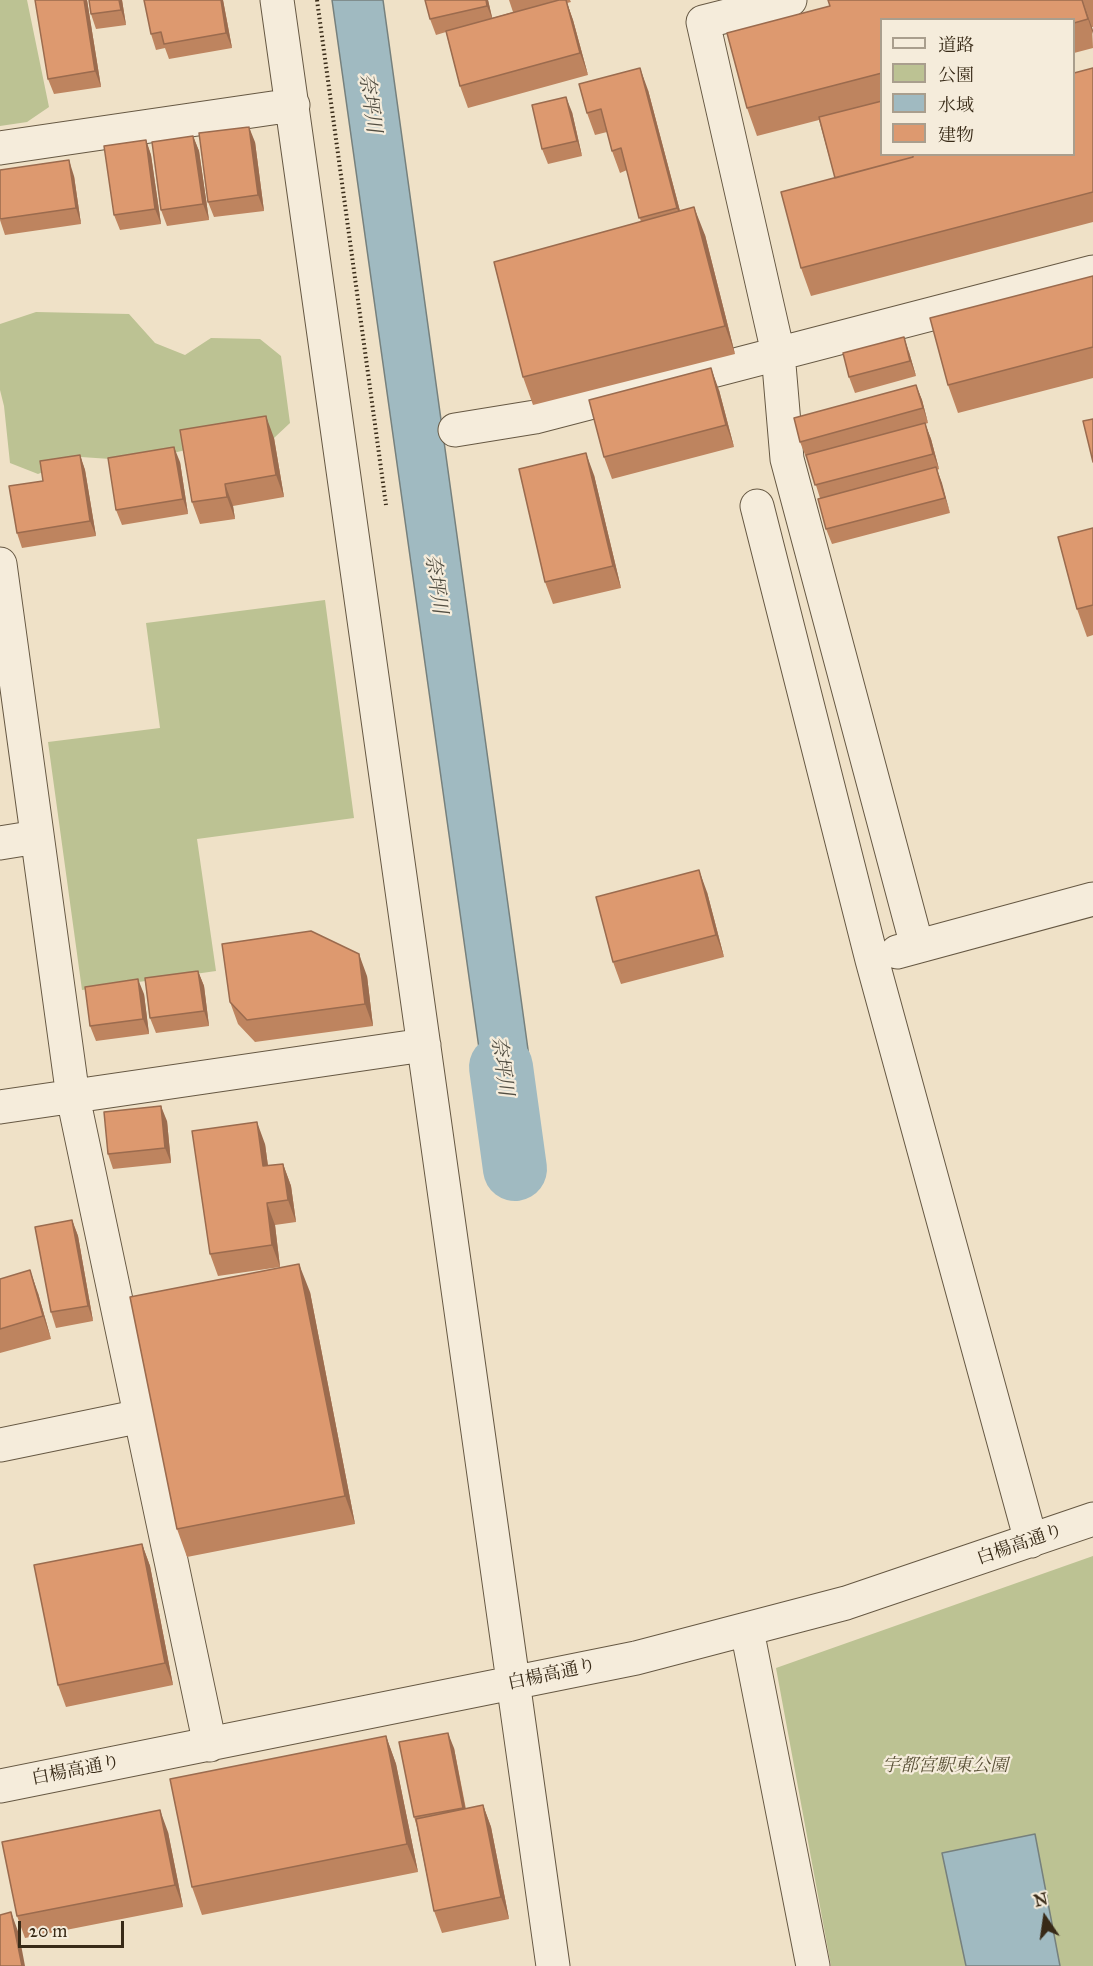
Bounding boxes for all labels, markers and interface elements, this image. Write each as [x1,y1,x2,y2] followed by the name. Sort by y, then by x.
[880,18,1075,156] legend
[938,34,974,56] text: 道路
[938,64,974,86] text: 公園
[353,72,385,134] water label: 奈坪川
[938,94,974,116] text: 水域
[938,124,974,146] text: 建物
[419,553,451,615] water label: 奈坪川
[485,1035,517,1097] water label: 奈坪川
[974,1520,1066,1570] street label: 白楊高通り
[506,1655,598,1695] street label: 白楊高通り
[30,1752,122,1790] street label: 白楊高通り
[882,1756,1008,1778] park label: 宇都宮駅東公園
[1015,1888,1075,1948] north arrow
[1032,1889,1050,1911] text: N
[21,1909,128,1947] scale bar
[29,1920,67,1942] text: 20 m

